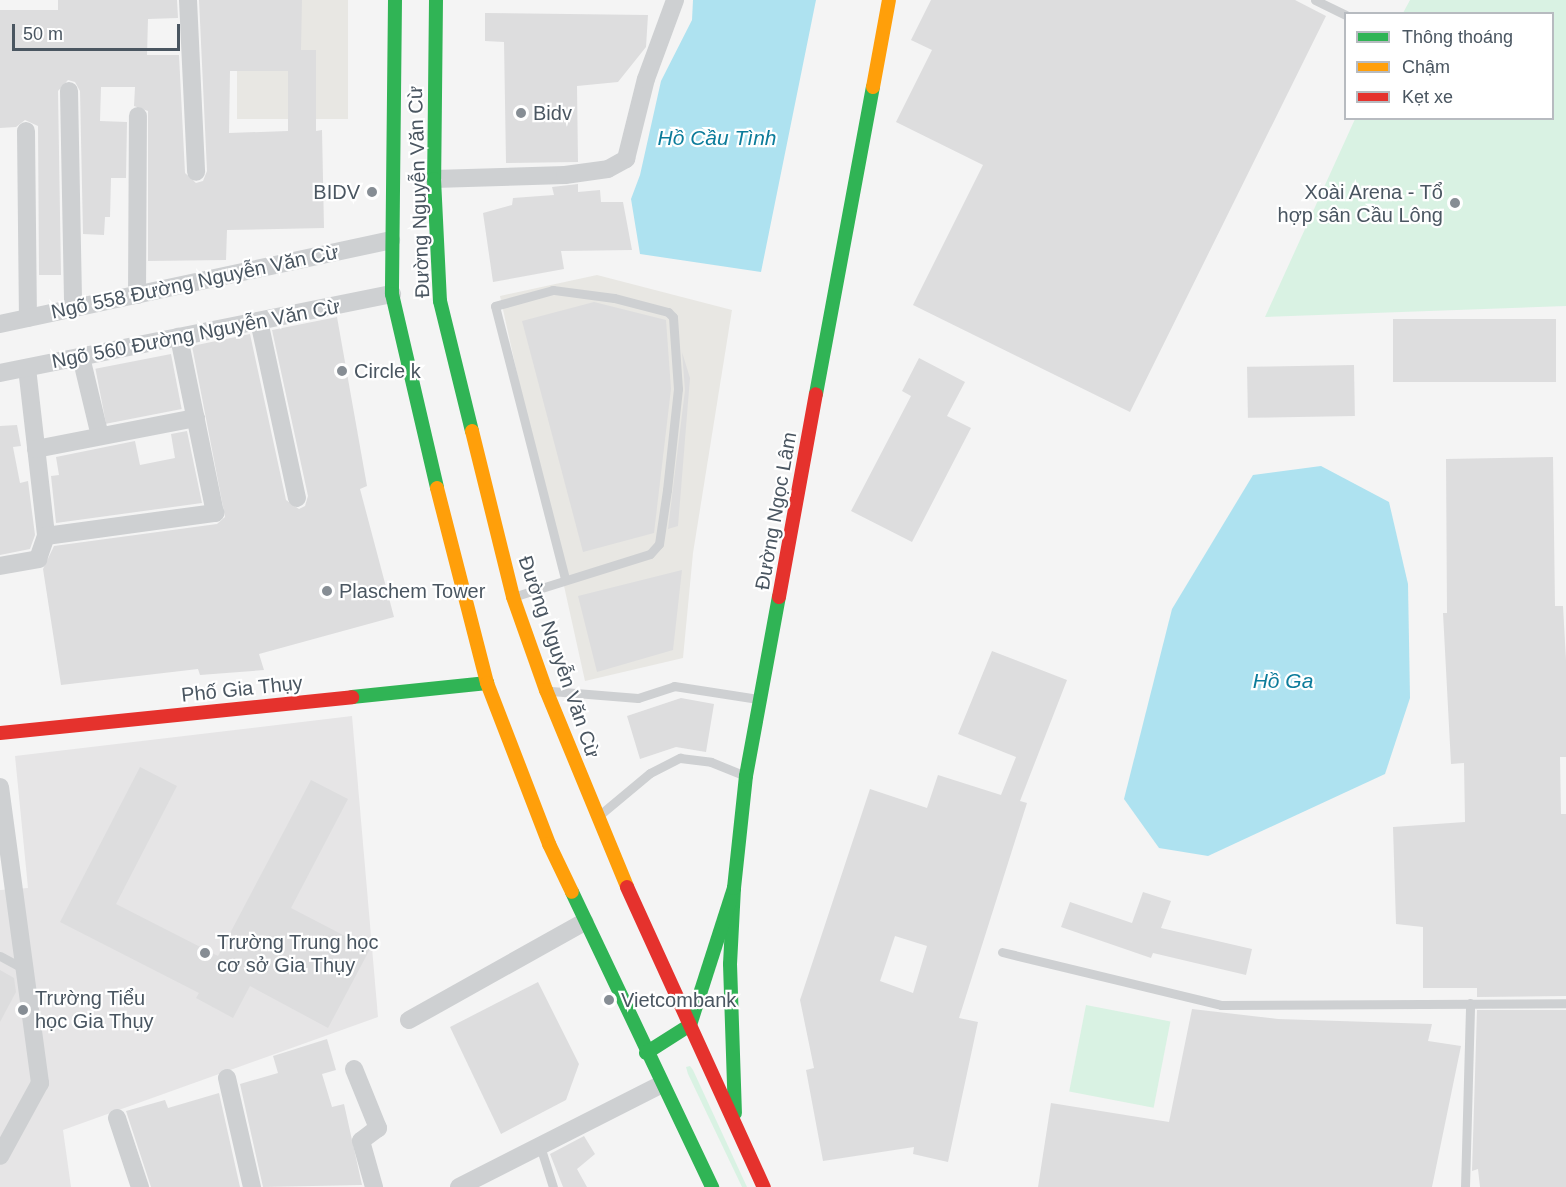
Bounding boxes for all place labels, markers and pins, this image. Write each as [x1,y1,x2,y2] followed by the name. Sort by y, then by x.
[533,101,572,125] place label: Bidv
[514,106,528,120] marker: Bidv
[313,180,360,204] place label: BIDV
[1278,180,1443,227] place label: Xoài Arena - Tổ hợp sân Cầu Lông
[365,185,379,199] marker: BIDV
[1448,196,1462,210] marker: Xoài Arena - Tổ hợp sân Cầu Lông
[354,359,421,383] place label: Circle k
[335,364,349,378] marker: Circle k
[339,579,486,603] place label: Plaschem Tower
[320,584,334,598] marker: Plaschem Tower
[217,930,379,977] place label: Trường Trung học cơ sở Gia Thụy
[198,946,212,960] marker: Trường Trung học cơ sở Gia Thụy
[35,987,154,1034] place label: Trường Tiểu học Gia Thụy
[621,988,736,1012] place label: Vietcombank
[602,993,616,1007] marker: Vietcombank
[16,1003,30,1017] marker: Trường Tiểu học Gia Thụy

